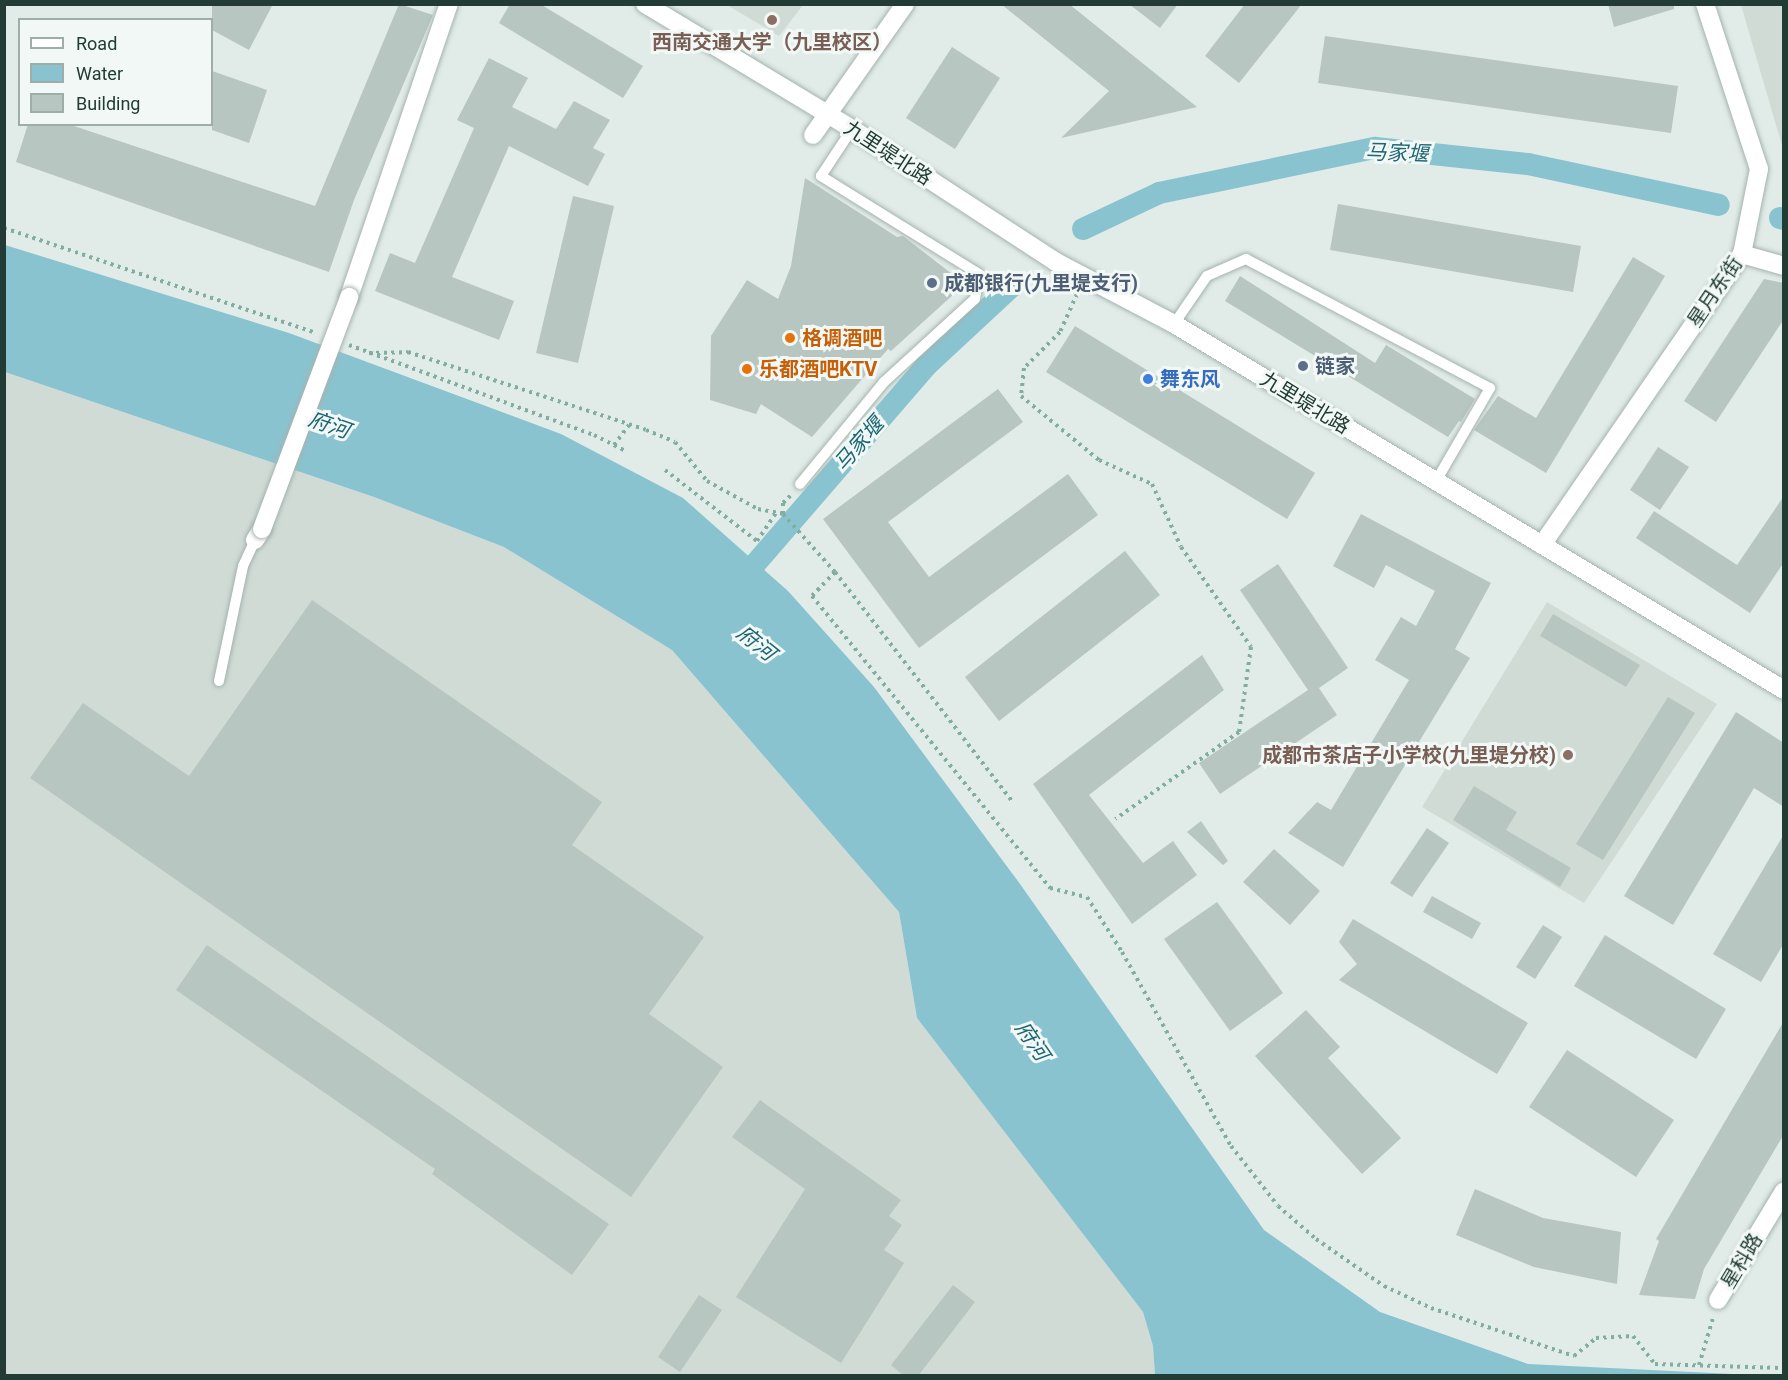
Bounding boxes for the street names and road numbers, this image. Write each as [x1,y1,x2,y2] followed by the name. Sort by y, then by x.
[840,116,936,190] street label: 九里堤北路
[1683,252,1747,332] street label: 星月东街
[1256,367,1354,439] street label: 九里堤北路
[1716,1229,1768,1293] street label: 星科路

